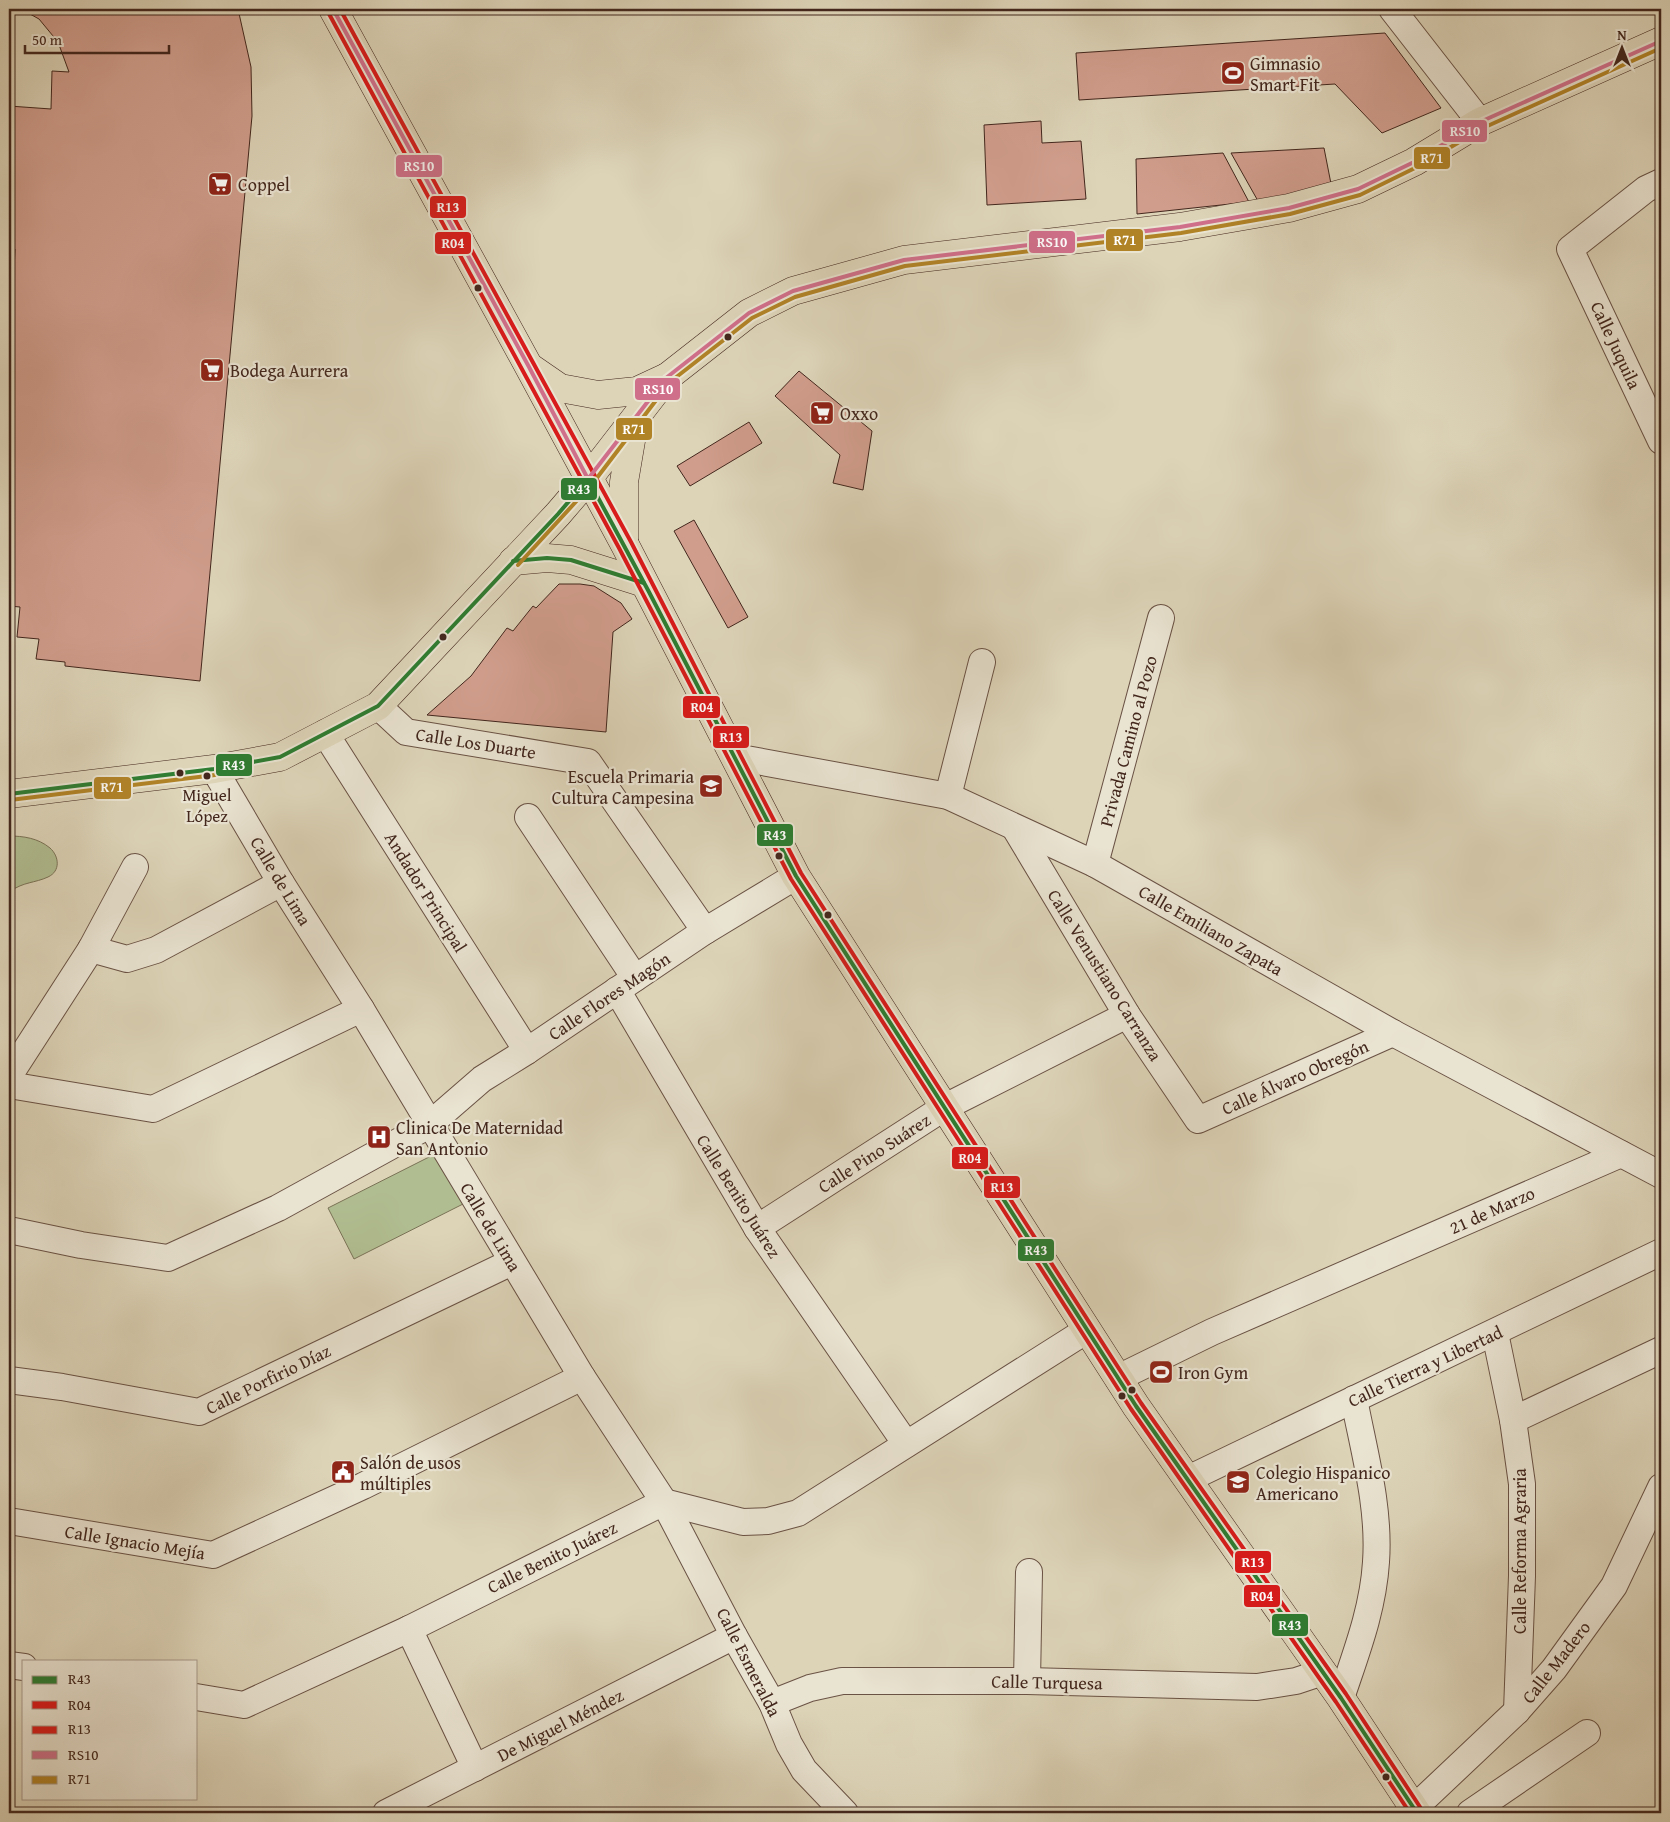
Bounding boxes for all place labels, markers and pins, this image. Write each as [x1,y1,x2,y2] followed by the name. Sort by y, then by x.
[1250,50,1321,98] place label: Gimnasio Smart Fit
[1220,60,1246,86] sports icon: Gimnasio Smart Fit
[207,171,233,197] supermarket icon: Coppel
[238,171,290,198] place label: Coppel
[473,283,483,293] unlabelled marker
[723,332,733,342] unlabelled marker
[199,357,225,383] supermarket icon: Bodega Aurrera
[230,357,349,384] place label: Bodega Aurrera
[809,400,835,426] supermarket icon: Oxxo
[840,400,878,427] place label: Oxxo
[438,632,448,642] unlabelled marker
[552,763,694,811] place label: Escuela Primaria Cultura Campesina
[175,768,185,778] unlabelled marker
[202,771,212,781] marker: Miguel López
[698,773,724,799] school or university icon: Escuela Primaria Cultura Campesina
[182,782,232,828] place label: Miguel López
[774,851,784,861] unlabelled marker
[823,910,833,920] unlabelled marker
[396,1114,564,1162] place label: Clinica De Maternidad San Antonio
[366,1124,392,1150] hospital icon: Clinica De Maternidad San Antonio
[1148,1359,1174,1385] sports icon: Iron Gym
[1178,1359,1249,1386] place label: Iron Gym
[1127,1385,1137,1395] unlabelled marker
[1117,1391,1127,1401] unlabelled marker
[360,1449,461,1497] place label: Salón de usos múltiples
[330,1459,356,1485] public building icon: Salón de usos múltiples
[1256,1459,1390,1507] place label: Colegio Hispanico Americano
[1225,1469,1251,1495] school or university icon: Colegio Hispanico Americano
[1381,1772,1391,1782] unlabelled marker

